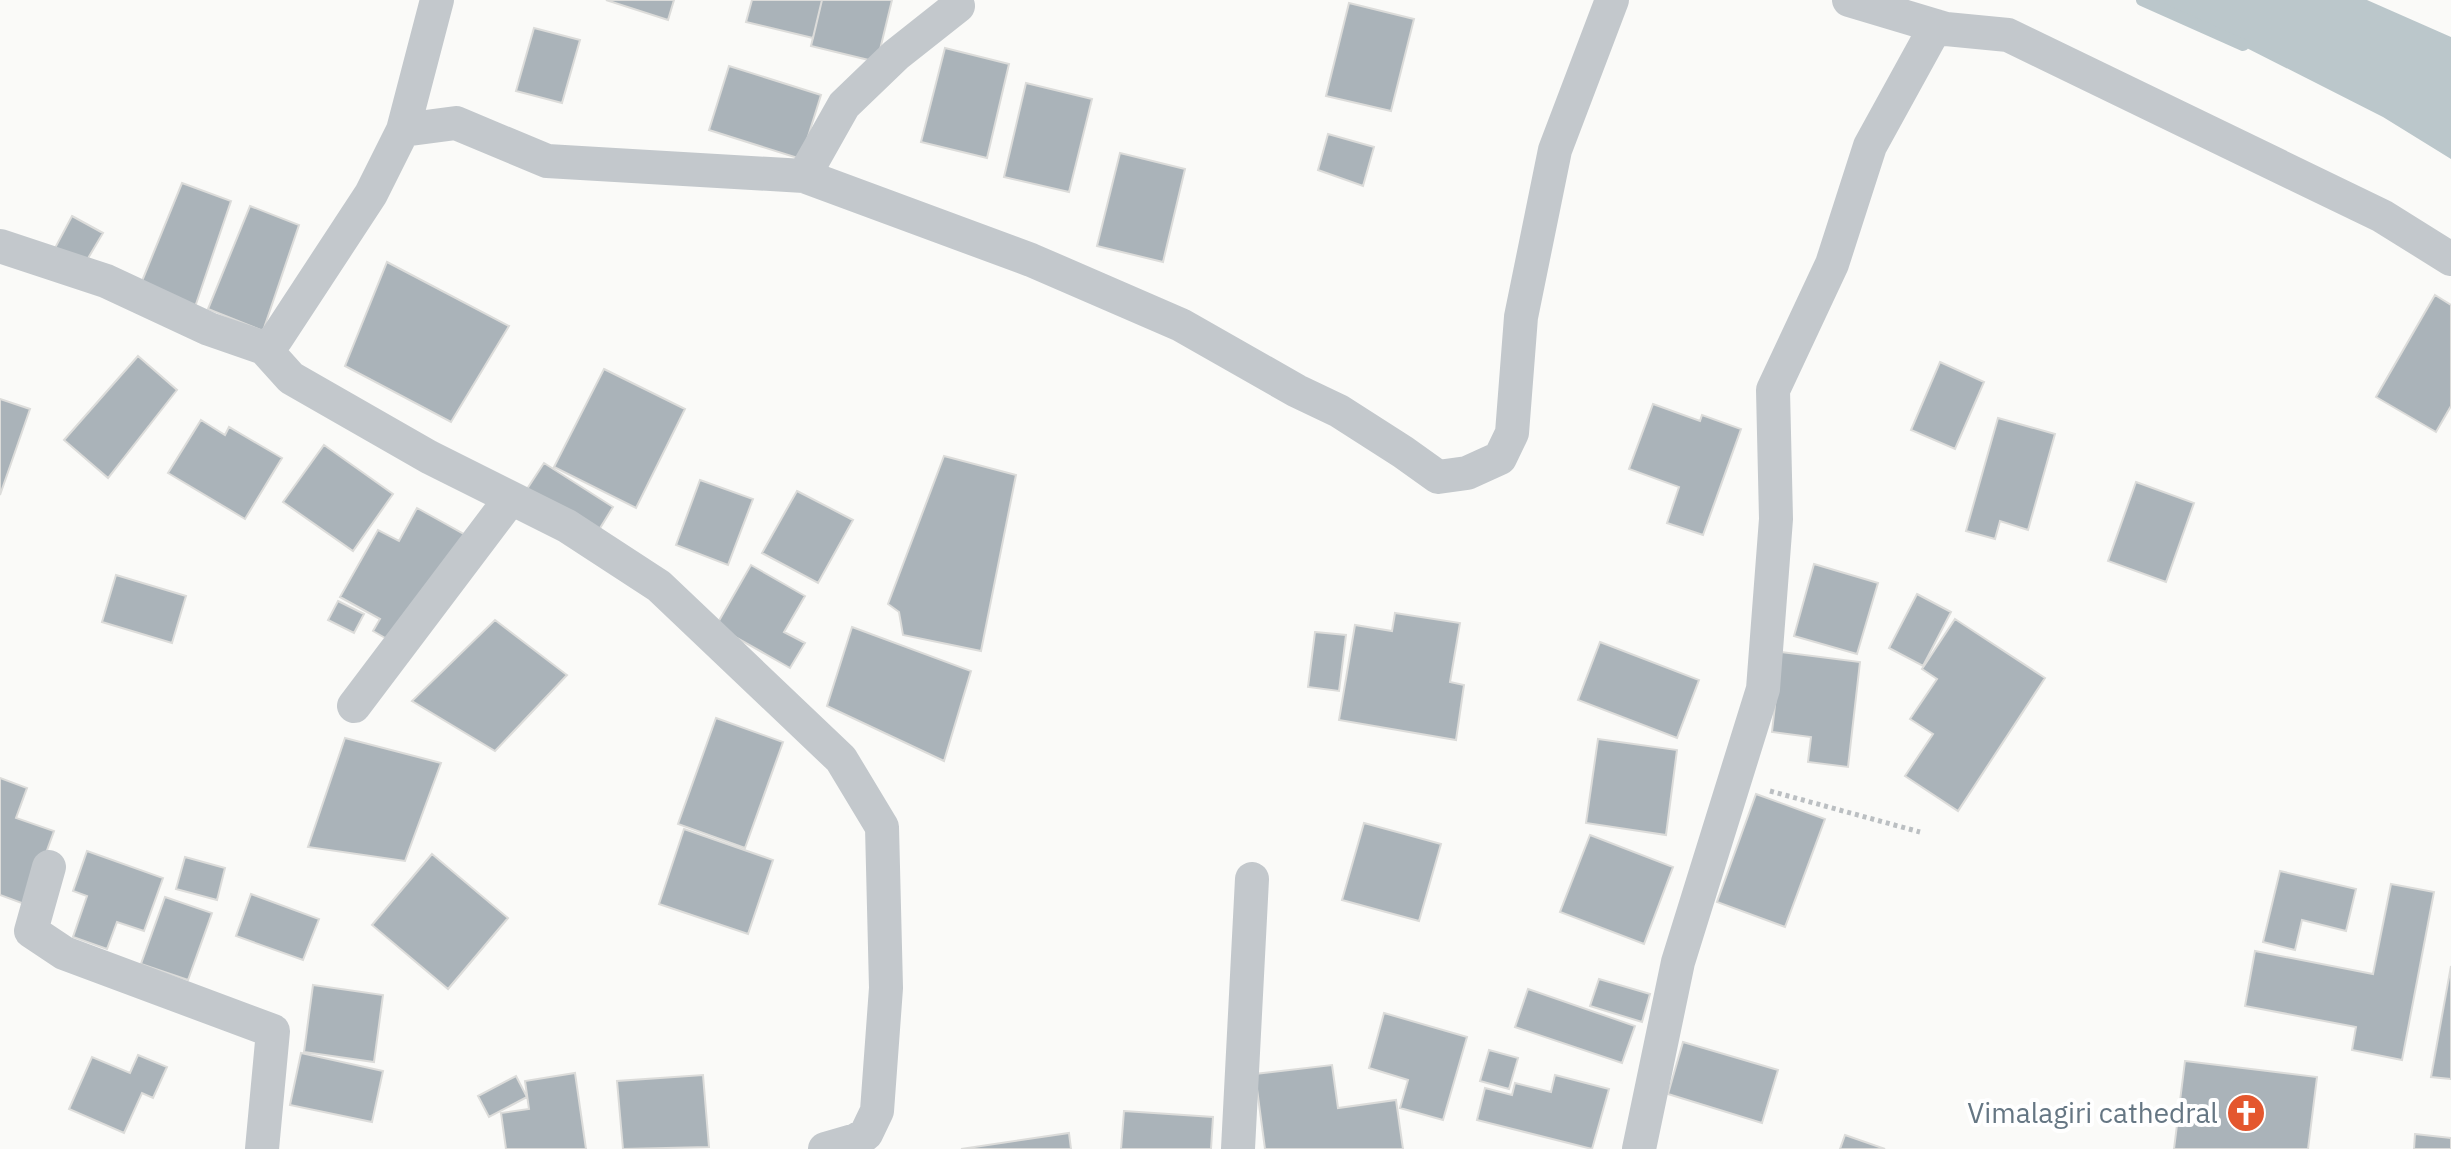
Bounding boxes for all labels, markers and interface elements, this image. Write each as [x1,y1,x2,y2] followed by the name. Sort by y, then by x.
[2225,1092,2267,1134] church icon: Vimalagiri cathedral
[1967,1094,2218,1131] place label: Vimalagiri cathedral

